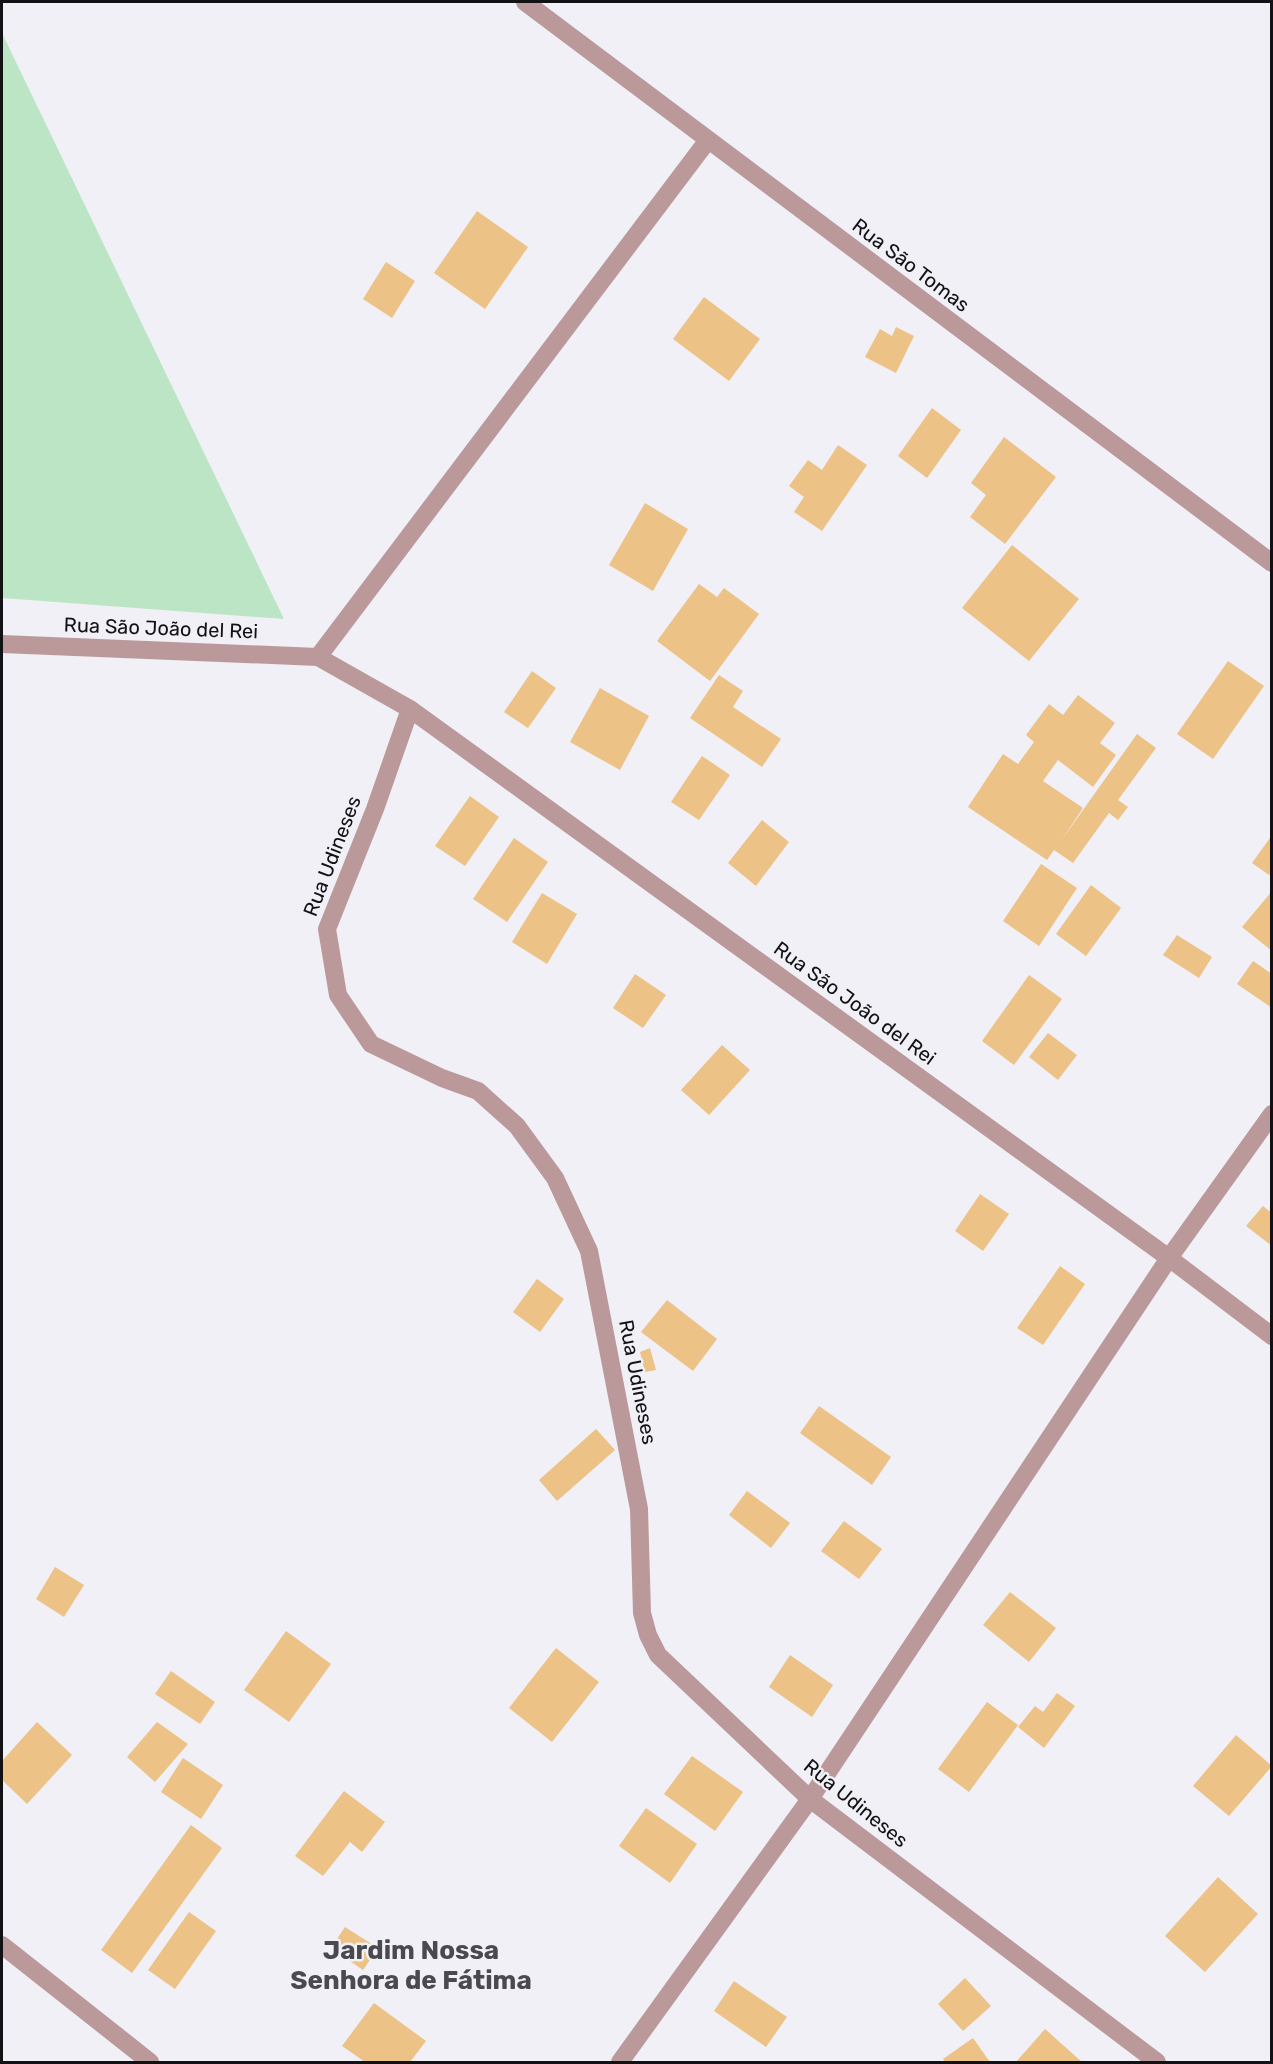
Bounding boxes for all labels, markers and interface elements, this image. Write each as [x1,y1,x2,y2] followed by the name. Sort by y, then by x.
[848,213,974,317] street label: Rua São Tomas
[63,613,259,643] street label: Rua São João del Rei
[298,793,366,919] street label: Rua Udineses
[769,936,941,1070] street label: Rua São João del Rei
[614,1317,662,1447] street label: Rua Udineses
[799,1754,913,1852] street label: Rua Udineses
[290,1935,532,1996] district label: Jardim Nossa Senhora de Fátima

